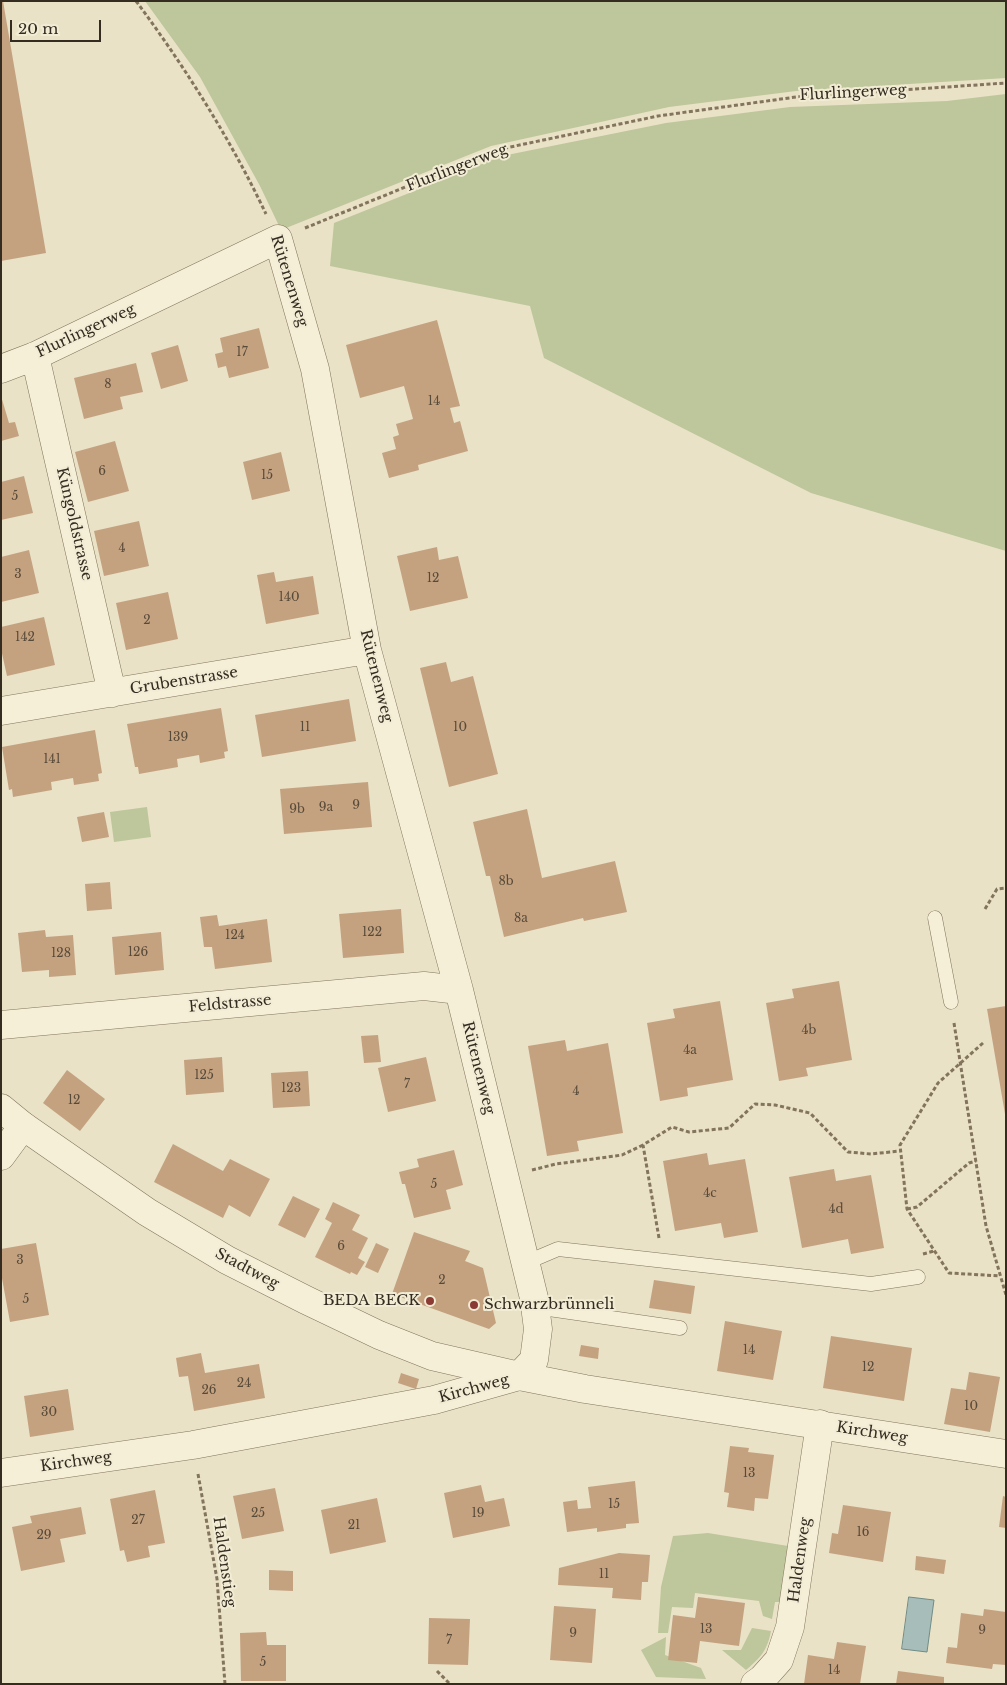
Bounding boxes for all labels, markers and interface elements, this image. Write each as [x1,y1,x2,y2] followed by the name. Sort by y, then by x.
[12,10,104,42] scale bar
[18,19,58,38] text: 20 m
[799,81,907,105] street label: Flurlingerweg
[404,140,510,196] street label: Flurlingerweg
[266,233,312,329] street label: Rütenenweg
[34,300,138,362] street label: Flurlingerweg
[236,346,248,360] house number: 17
[104,378,112,392] house number: 8
[428,395,440,409] house number: 14
[98,465,106,479] house number: 6
[52,466,96,582] street label: Küngoldstrasse
[261,469,273,483] house number: 15
[12,490,18,504] house number: 5
[118,542,126,556] house number: 4
[14,568,22,582] house number: 3
[427,572,439,586] house number: 12
[279,591,299,605] house number: 140
[143,614,151,628] house number: 2
[356,628,396,724] street label: Rütenenweg
[15,631,35,645] house number: 142
[129,664,239,698] street label: Grubenstrasse
[300,721,310,735] house number: 11
[453,721,467,735] house number: 10
[168,731,188,745] house number: 139
[43,753,61,767] house number: 141
[352,799,360,813] house number: 9
[319,801,333,815] house number: 9a
[289,803,305,817] house number: 9b
[498,875,514,889] house number: 8b
[514,912,528,926] house number: 8a
[362,926,382,940] house number: 122
[225,929,245,943] house number: 124
[128,946,148,960] house number: 126
[51,947,71,961] house number: 128
[188,991,272,1017] street label: Feldstrasse
[458,1020,498,1116] street label: Rütenenweg
[802,1024,816,1038] house number: 4b
[683,1044,697,1058] house number: 4a
[194,1069,214,1083] house number: 125
[404,1078,410,1092] house number: 7
[281,1082,301,1096] house number: 123
[572,1085,580,1099] house number: 4
[68,1094,80,1108] house number: 12
[431,1178,437,1192] house number: 5
[703,1187,717,1201] house number: 4c
[828,1203,844,1217] house number: 4d
[337,1240,345,1254] house number: 6
[212,1245,282,1293] street label: Stadtweg
[16,1254,24,1268] house number: 3
[438,1274,446,1288] house number: 2
[323,1292,420,1310] place label: BEDA BECK
[23,1293,29,1307] house number: 5
[424,1295,436,1307] marker: BEDA BECK
[484,1296,614,1314] place label: Schwarzbrünneli
[468,1299,480,1311] marker: Schwarzbrünneli
[743,1344,755,1358] house number: 14
[862,1361,874,1375] house number: 12
[437,1371,511,1407] street label: Kirchweg
[237,1377,251,1391] house number: 24
[201,1384,217,1398] house number: 26
[964,1400,978,1414] house number: 10
[41,1406,57,1420] house number: 30
[835,1418,909,1448] street label: Kirchweg
[39,1448,113,1476] street label: Kirchweg
[743,1467,755,1481] house number: 13
[608,1498,620,1512] house number: 15
[251,1507,265,1521] house number: 25
[471,1507,485,1521] house number: 19
[131,1514,145,1528] house number: 27
[209,1516,239,1608] street label: Haldenstieg
[785,1516,815,1604] street label: Haldenweg
[348,1519,360,1533] house number: 21
[856,1526,870,1540] house number: 16
[36,1529,52,1543] house number: 29
[599,1568,609,1582] house number: 11
[700,1623,712,1637] house number: 13
[978,1624,986,1638] house number: 9
[569,1627,577,1641] house number: 9
[446,1634,452,1648] house number: 7
[260,1656,266,1670] house number: 5
[828,1664,840,1678] house number: 14

